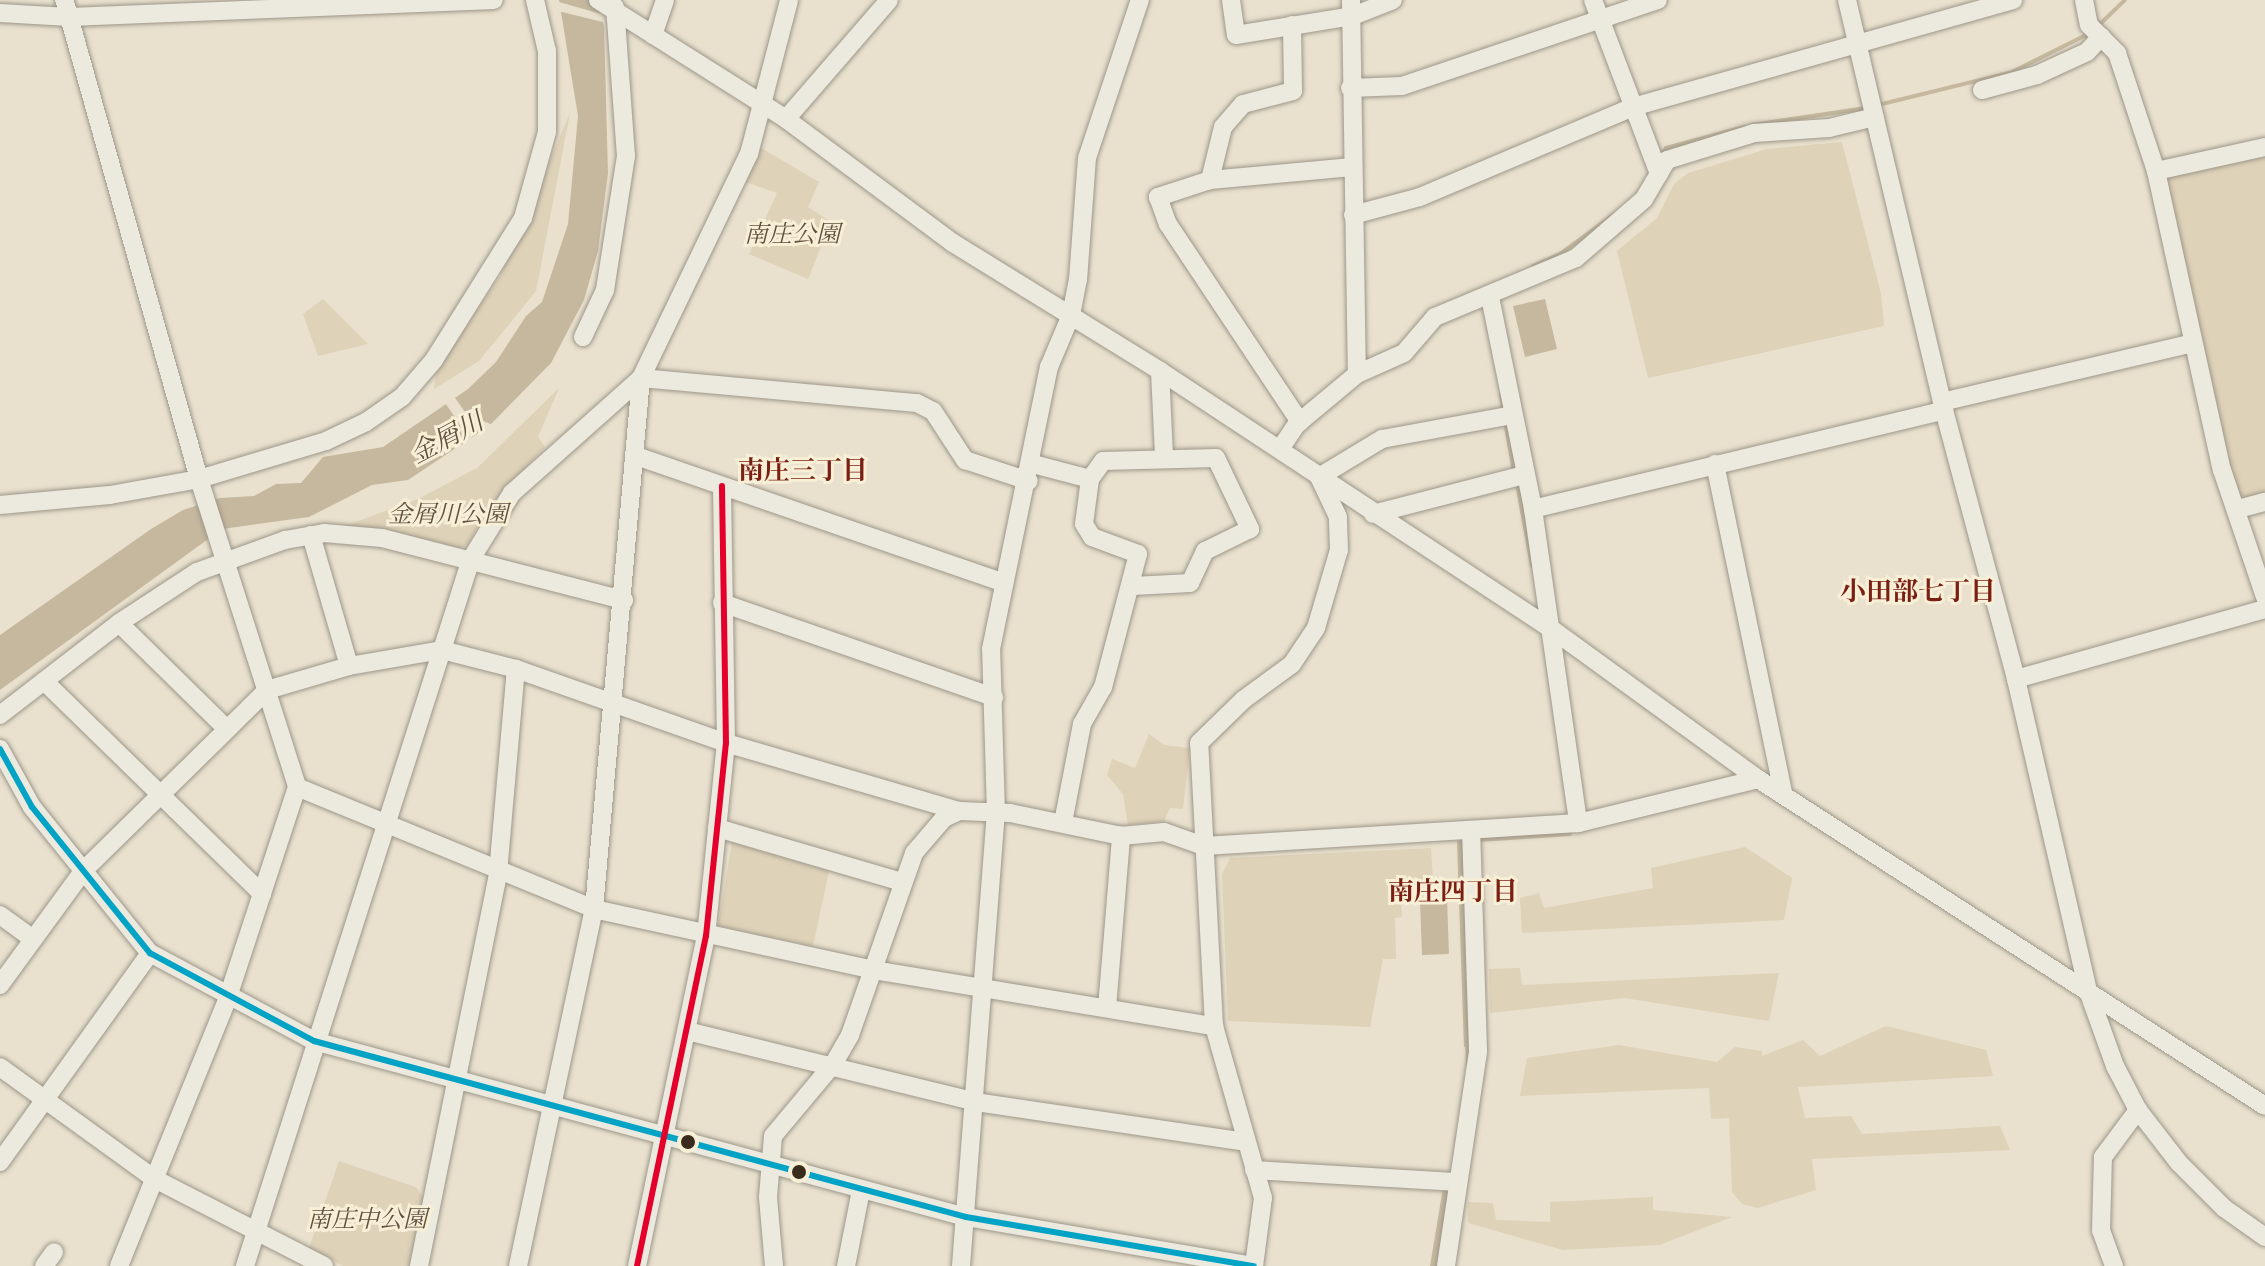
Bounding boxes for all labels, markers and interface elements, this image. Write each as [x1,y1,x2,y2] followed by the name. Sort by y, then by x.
[744,221,840,249] park label: 南庄公園
[405,406,489,470] water label: 金屑川
[738,455,868,487] district label: 南庄三丁目
[388,501,508,529] park label: 金屑川公園
[1840,576,1996,608] district label: 小田部七丁目
[1388,876,1518,908] district label: 南庄四丁目
[680,1134,696,1150] unlabelled marker
[791,1164,807,1180] unlabelled marker
[307,1206,427,1234] park label: 南庄中公園

